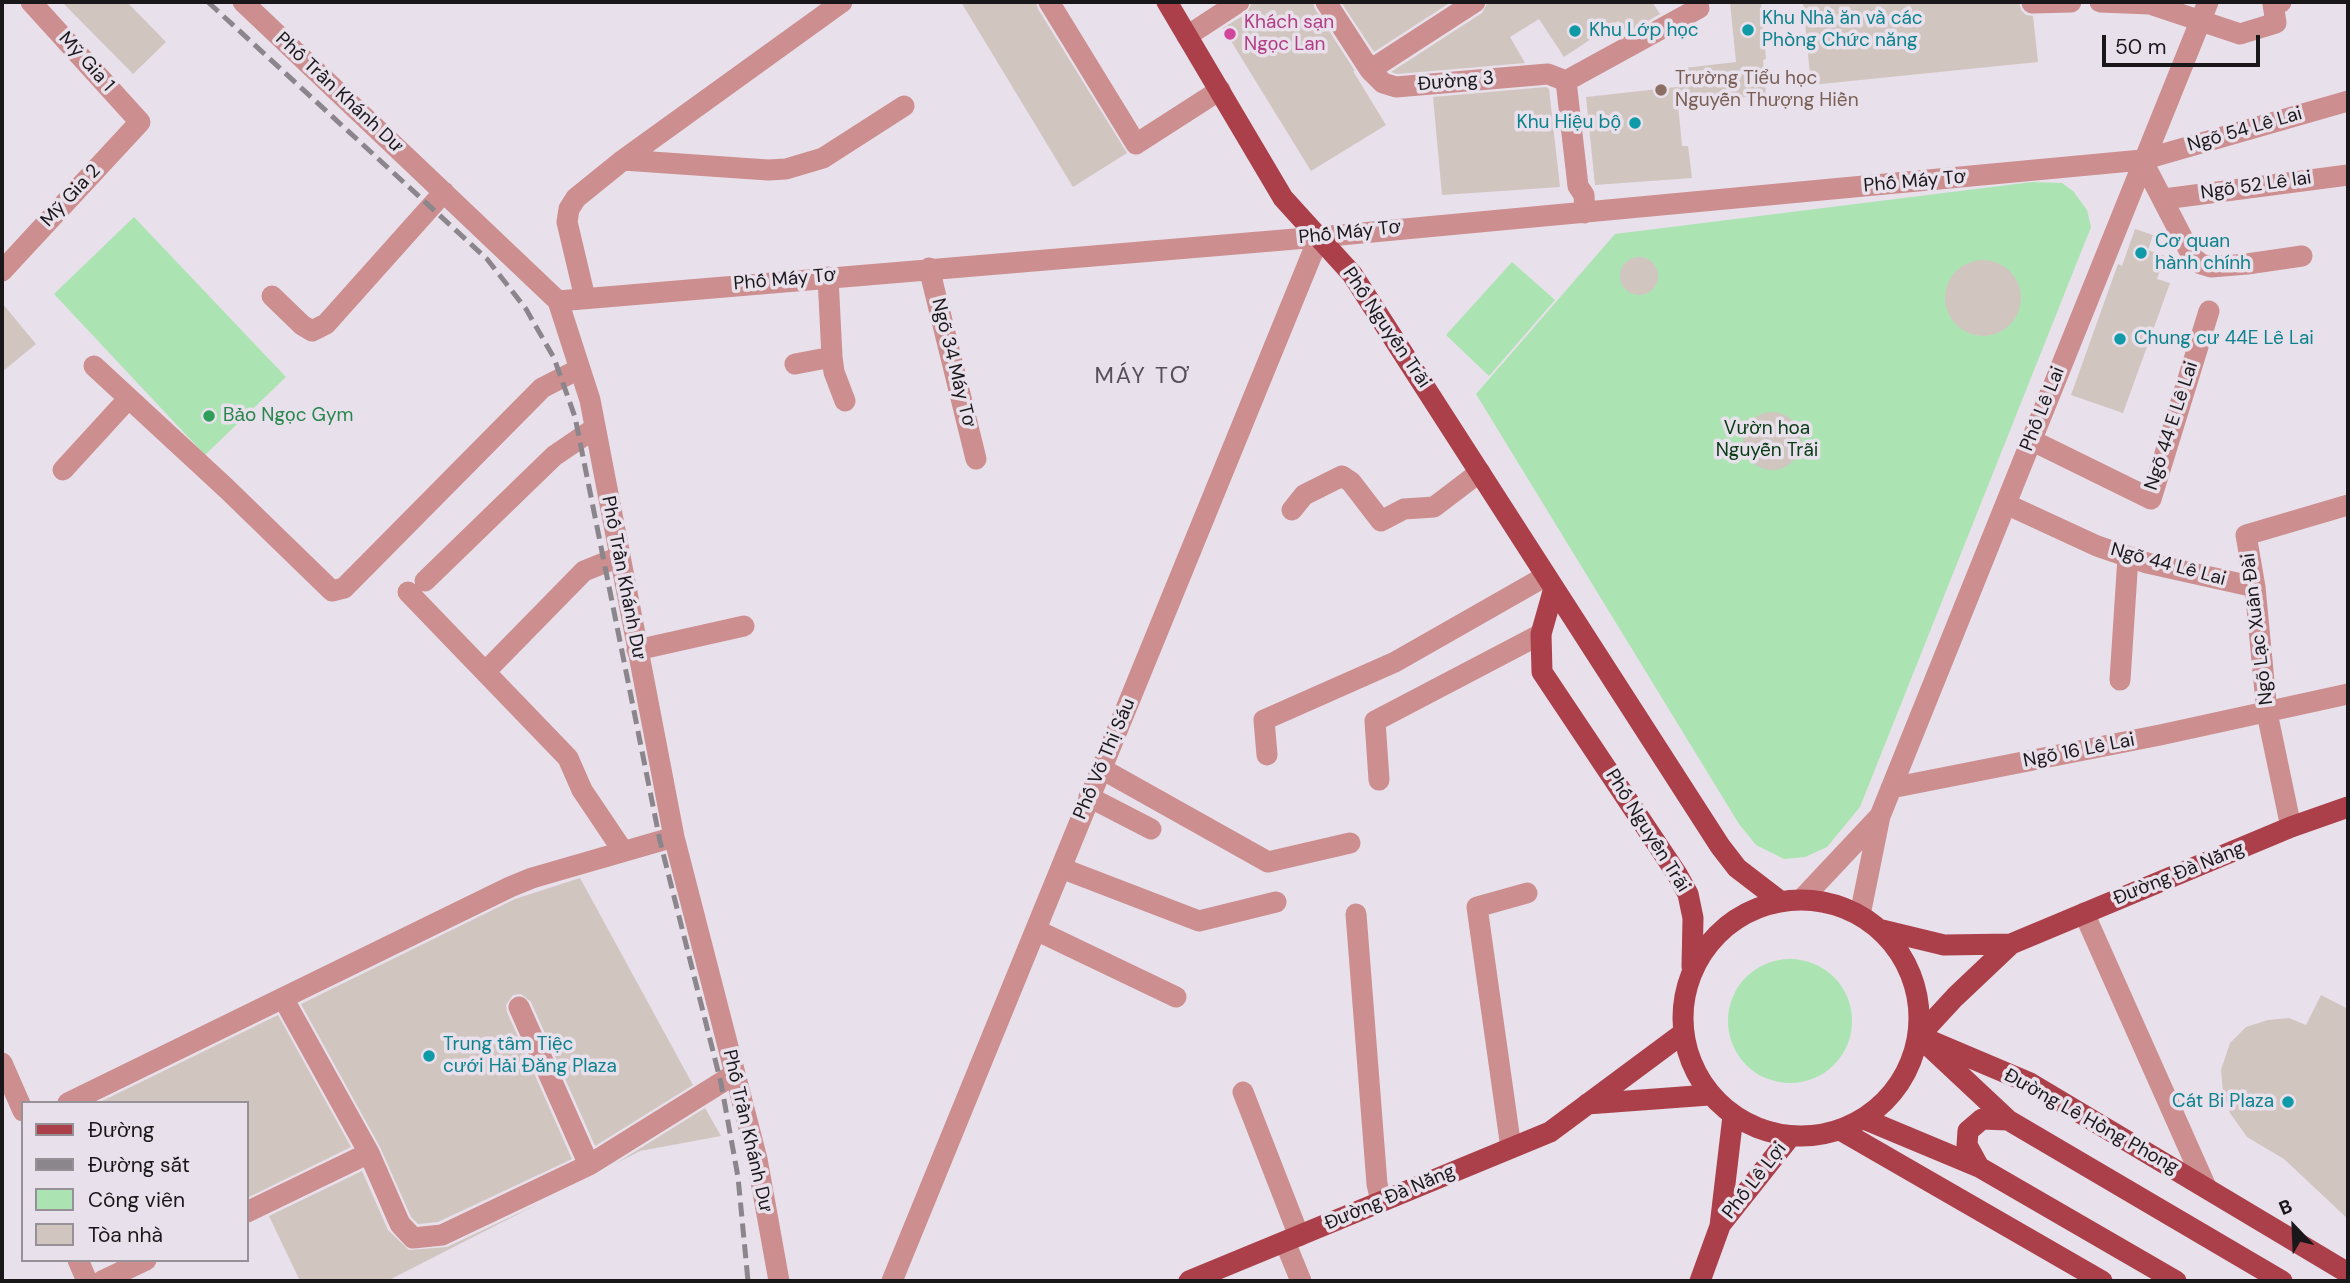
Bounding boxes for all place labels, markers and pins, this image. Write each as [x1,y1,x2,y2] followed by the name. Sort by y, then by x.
[1762,8,1923,52] place label: Khu Nhà ăn và các Phòng Chức năng
[1244,12,1334,56] place label: Khách sạn Ngọc Lan
[1589,20,1699,42] place label: Khu Lớp học
[1740,22,1756,38] marker: Khu Nhà ăn và các Phòng Chức năng
[1567,23,1583,39] marker: Khu Lớp học
[1222,26,1238,42] marker: Khách sạn Ngọc Lan
[1675,68,1859,112] place label: Trường Tiểu học Nguyễn Thượng Hiền
[1653,82,1669,98] marker: Trường Tiểu học Nguyễn Thượng Hiền
[1517,112,1621,134] place label: Khu Hiệu bộ
[1627,115,1643,131] marker: Khu Hiệu bộ
[2155,231,2251,275] place label: Cơ quan hành chính
[2133,245,2149,261] marker: Cơ quan hành chính
[2134,328,2314,350] place label: Chung cư 44E Lê Lai
[2112,331,2128,347] marker: Chung cư 44E Lê Lai
[223,405,353,427] place label: Bảo Ngọc Gym
[201,408,217,424] marker: Bảo Ngọc Gym
[443,1034,617,1078] place label: Trung tâm Tiệc cưới Hải Đăng Plaza
[421,1048,437,1064] marker: Trung tâm Tiệc cưới Hải Đăng Plaza
[2172,1091,2274,1113] place label: Cát Bi Plaza
[2280,1094,2296,1110] marker: Cát Bi Plaza

